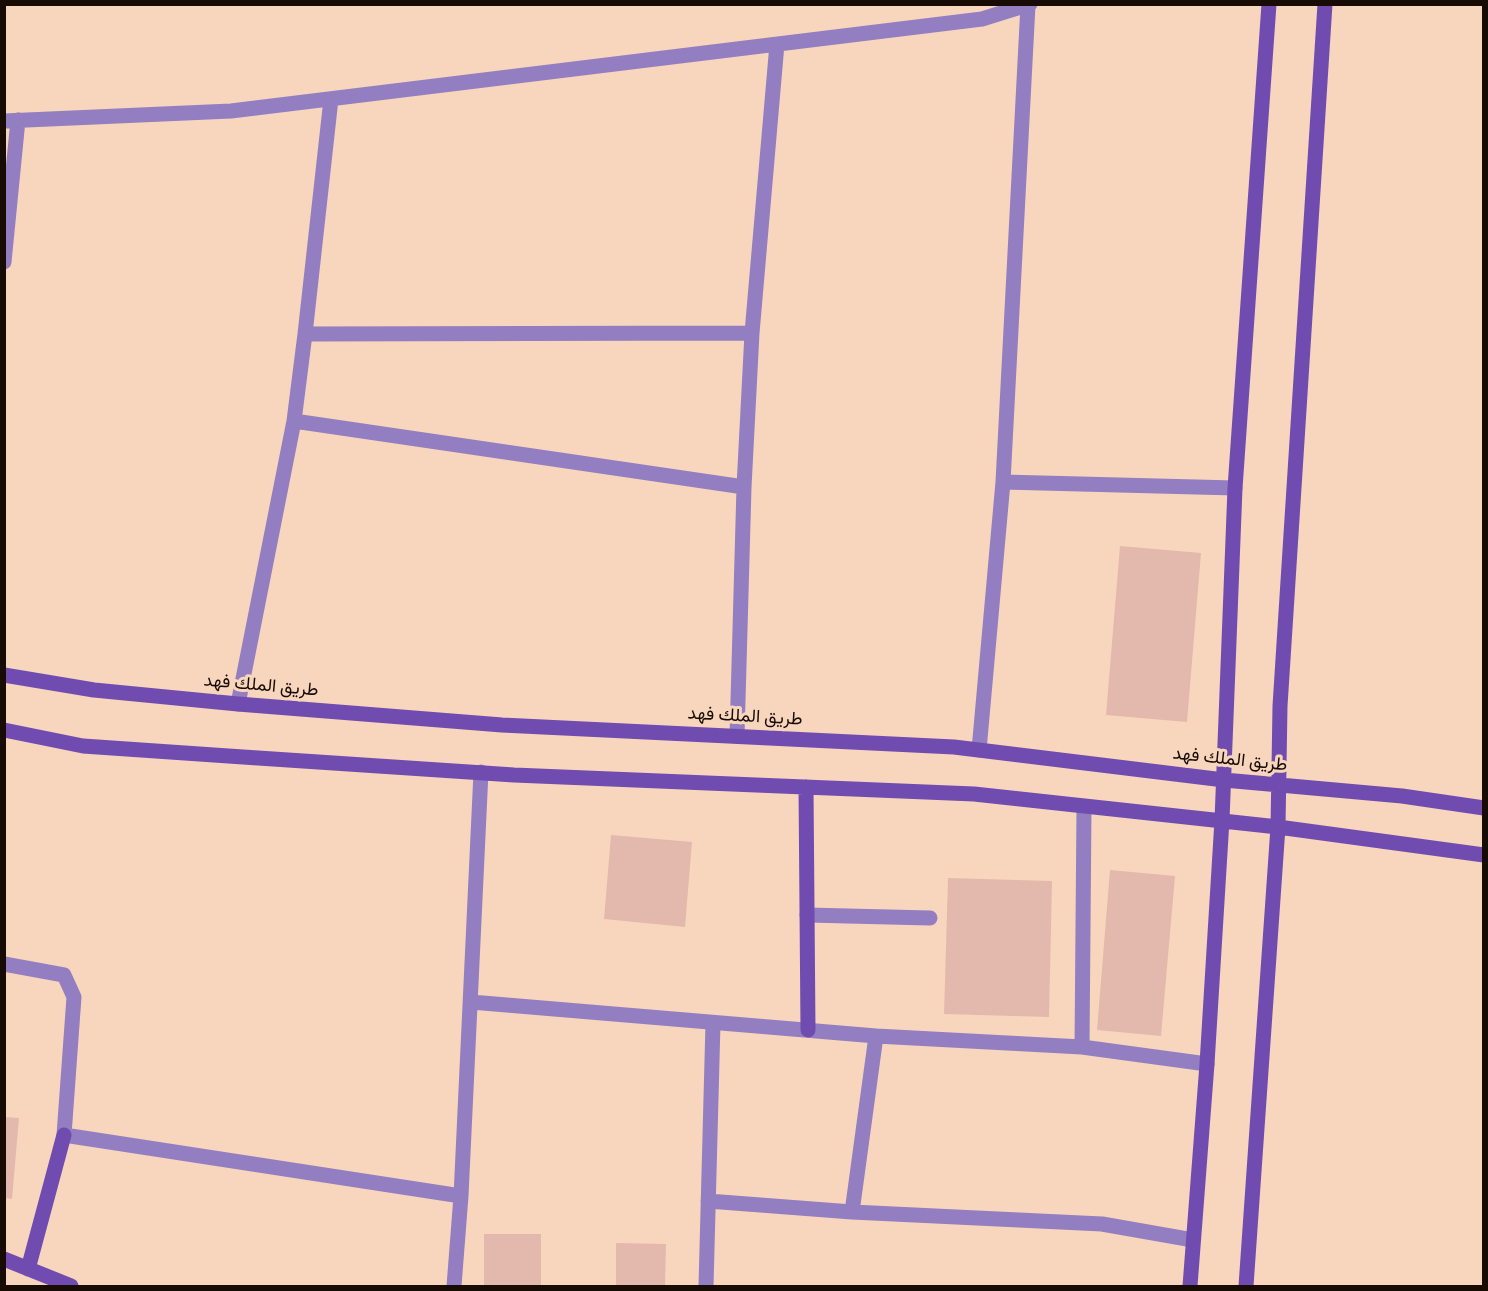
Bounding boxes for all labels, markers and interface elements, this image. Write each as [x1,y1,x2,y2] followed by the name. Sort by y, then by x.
[203,670,319,702] street label: طريق الملك فهد
[687,703,803,731] street label: طريق الملك فهد
[1172,743,1288,777] street label: طريق الملك فهد

